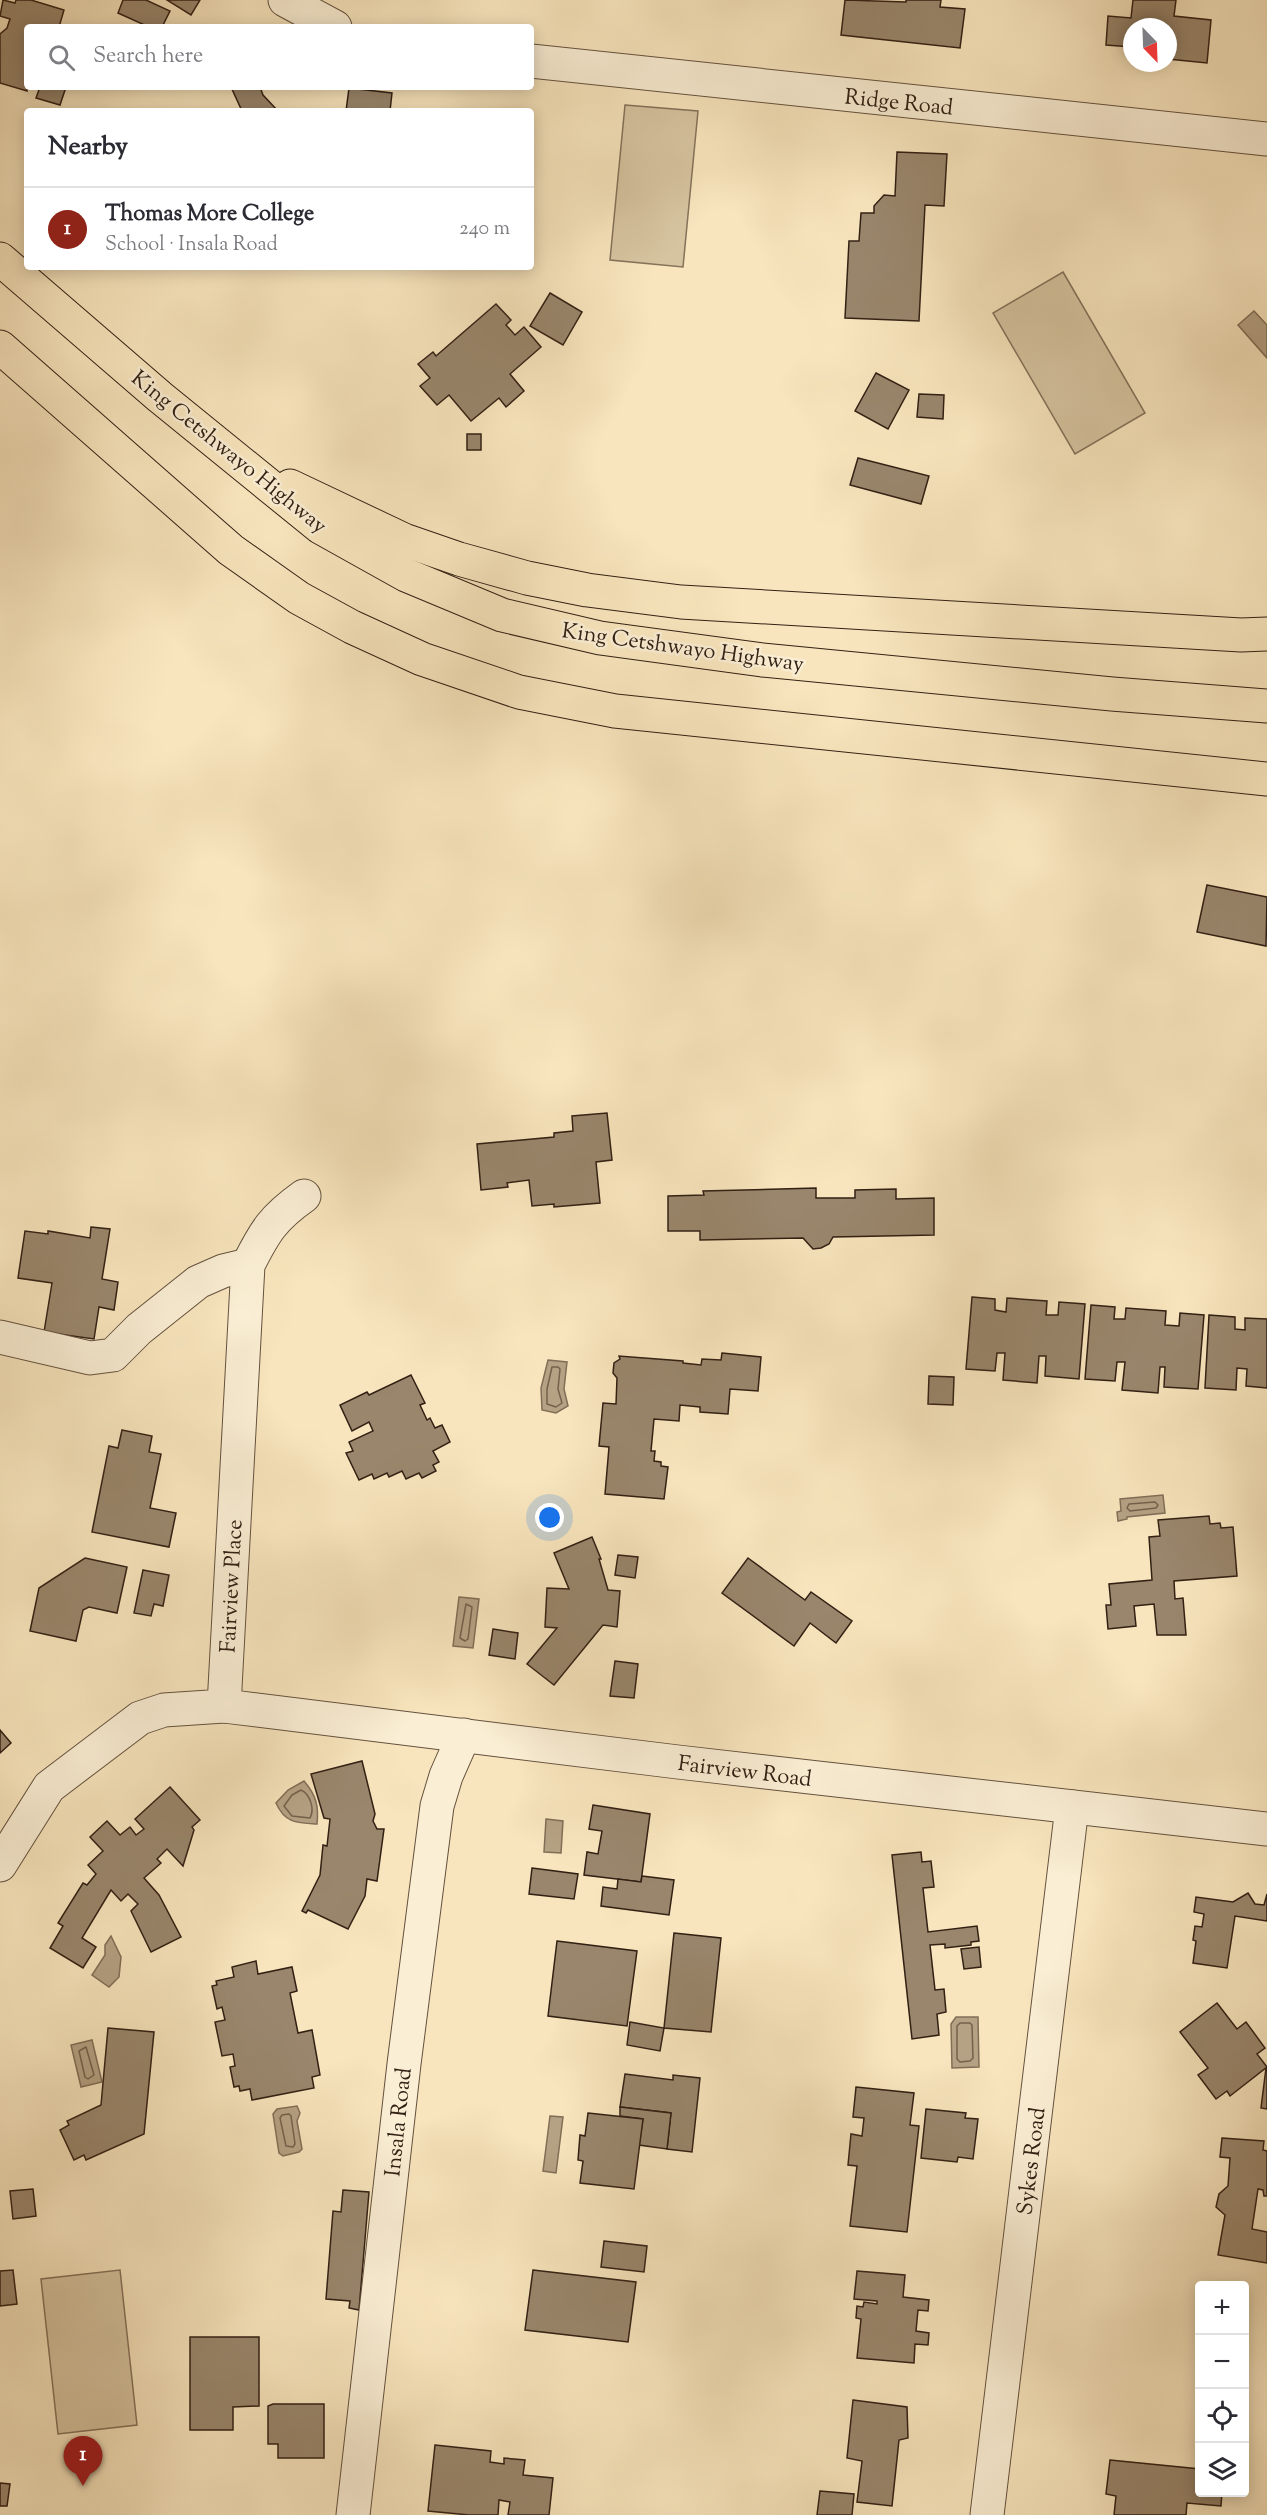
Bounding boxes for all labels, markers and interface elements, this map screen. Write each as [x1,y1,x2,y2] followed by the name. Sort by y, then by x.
[1123,18,1177,72] north arrow
[24,24,534,90] search box
[45,41,78,74] icon: search
[93,41,203,73] text: Search here
[843,82,955,126] street label: Ridge Road
[48,129,128,166] text: Nearby
[105,199,314,231] text: Thomas More College
[64,215,71,244] text: 1
[459,215,510,244] text: 240 m
[105,231,278,260] text: School · Insala Road
[123,364,333,543] street label: King Cetshwayo Highway
[559,616,806,682] street label: King Cetshwayo Highway
[535,1503,564,1532] your location
[214,1519,252,1654] street label: Fairview Place
[676,1749,813,1797] street label: Fairview Road
[378,2066,422,2178] street label: Insala Road
[1010,2106,1055,2217] street label: Sykes Road
[1195,2281,1249,2497] map controls
[1195,2281,1249,2335] button: +
[1195,2335,1249,2389] button: −
[1195,2389,1249,2443] button: locate
[64,2436,103,2486] pin: 1
[1195,2443,1249,2497] button: layers

